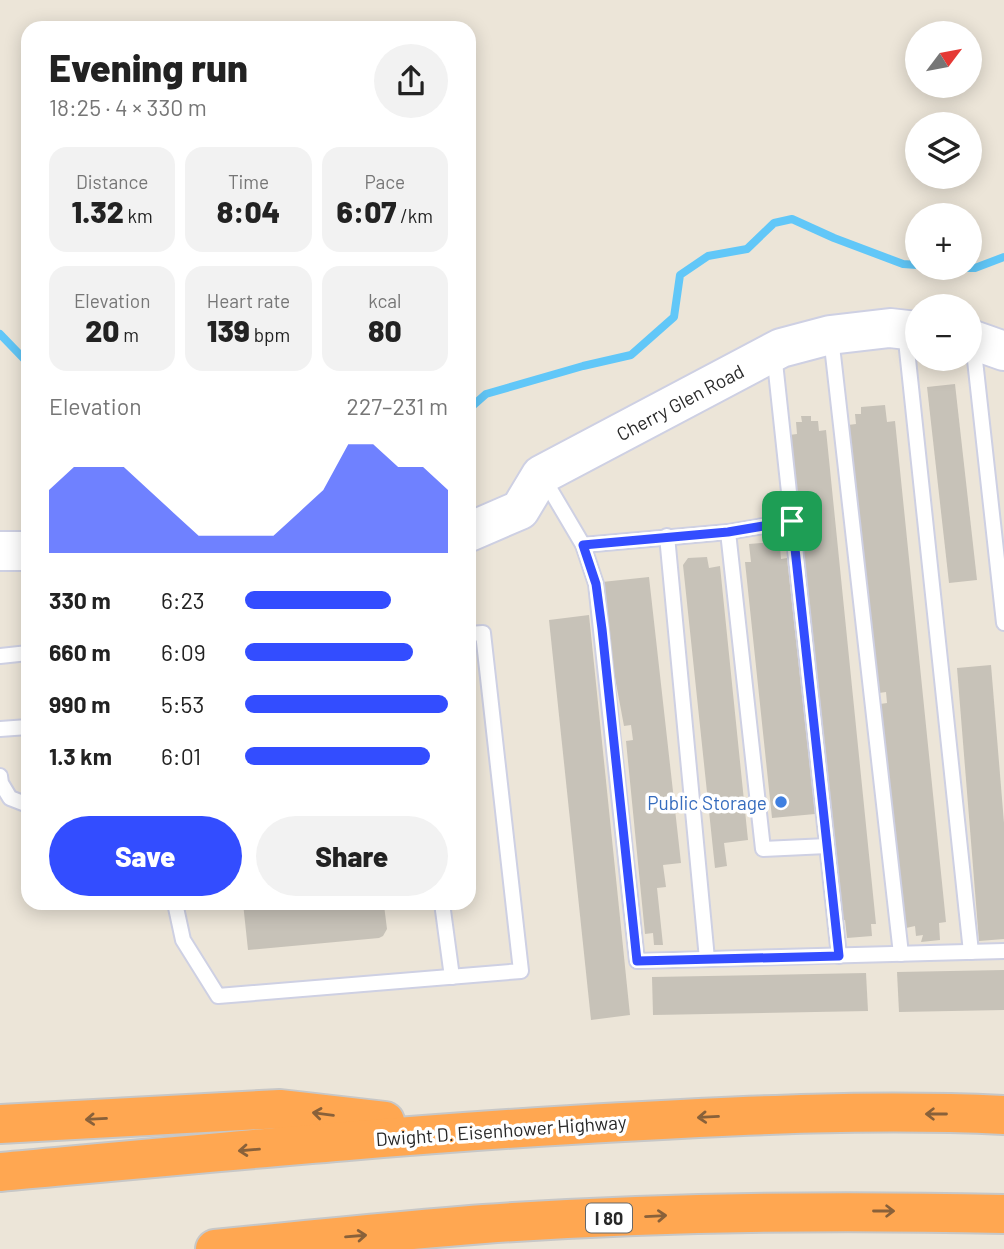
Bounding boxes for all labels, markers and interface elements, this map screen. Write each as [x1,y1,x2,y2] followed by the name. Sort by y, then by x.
[905,21,982,98] north arrow
[905,21,982,371] map controls
[49,44,248,90] text: Evening run
[374,44,448,118] button: share
[49,93,207,121] text: 18:25 · 4 × 330 m
[905,112,982,189] button: layers
[76,170,148,193] text: Distance
[228,170,269,193] text: Time
[364,170,405,193] text: Pace
[72,193,124,229] text: 1.32
[217,193,280,229] text: 8:04
[337,193,396,229] text: 6:07
[905,203,982,280] button: +
[124,204,153,227] text: km
[396,204,433,227] text: /km
[74,289,150,312] text: Elevation
[207,289,290,312] text: Heart rate
[368,289,401,312] text: kcal
[905,294,982,371] button: −
[85,312,119,348] text: 20
[207,312,250,348] text: 139
[368,312,402,348] text: 80
[119,323,139,346] text: m
[250,323,290,346] text: bpm
[612,359,748,445] street label: Cherry Glen Road
[49,392,142,420] text: Elevation
[347,392,448,420] text: 227–231 m
[762,491,822,551] pin
[773,502,811,540] icon: arrive
[49,586,111,614] text: 330 m
[161,586,205,614] text: 6:23
[49,638,111,666] text: 660 m
[161,638,206,666] text: 6:09
[49,690,110,718] text: 990 m
[161,690,204,718] text: 5:53
[49,742,112,770] text: 1.3 km
[161,742,201,770] text: 6:01
[647,791,767,814] place label: Public Storage
[773,794,789,810] marker: Public Storage
[49,816,242,896] button: Save
[256,816,448,896] button: Share
[925,1107,948,1121] one-way arrow
[312,1108,335,1121] one-way arrow
[375,1110,627,1150] street label: Dwight D. Eisenhower Highway
[698,1111,720,1124] one-way arrow
[85,1112,108,1125] one-way arrow
[239,1144,261,1157] one-way arrow
[586,1204,632,1232] road number: I 80
[872,1204,895,1218] one-way arrow
[644,1209,667,1222] one-way arrow
[344,1229,367,1242] one-way arrow

